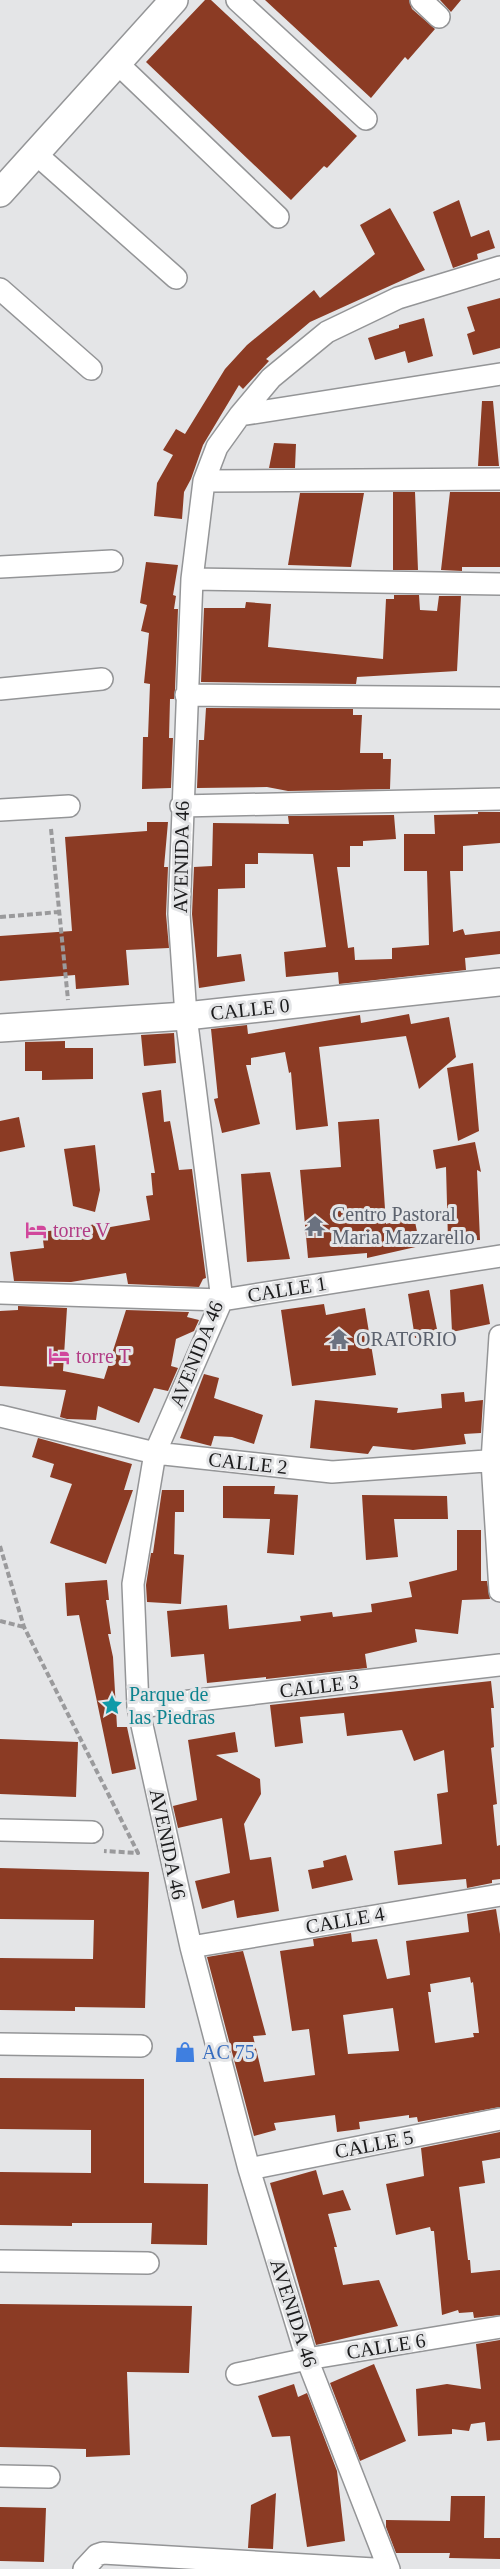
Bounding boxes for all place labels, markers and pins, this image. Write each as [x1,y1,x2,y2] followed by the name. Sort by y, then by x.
[332,1203,475,1248] place label: Centro Pastoral Maria Mazzarello
[303,1214,327,1238] temple icon: Centro Pastoral Maria Mazzarello
[24,1218,48,1242] hotel icon: torre V
[53,1219,110,1241] place label: torre V
[327,1327,351,1351] temple icon: ORATORIO
[356,1328,457,1350] place label: ORATORIO
[47,1344,71,1368] hotel icon: torre T
[76,1345,131,1367] place label: torre T
[129,1683,215,1728] place label: Parque de las Piedras
[100,1693,124,1717] place icon: Parque de las Piedras
[173,2040,197,2064] shop icon: AC 75
[202,2041,255,2063] place label: AC 75

